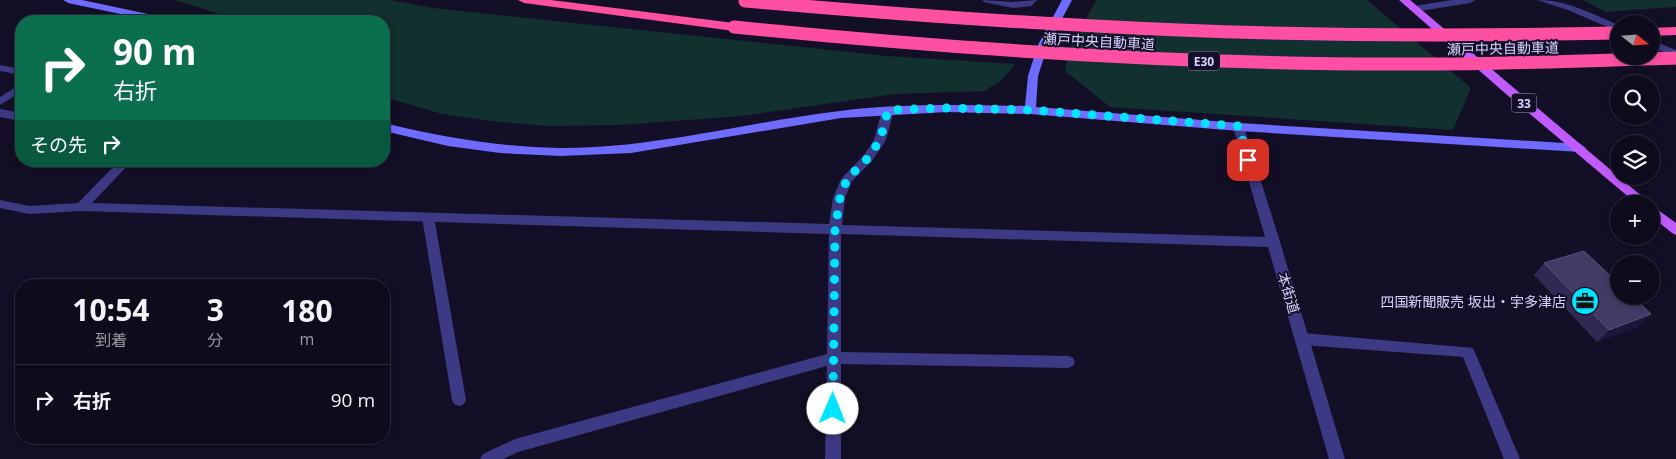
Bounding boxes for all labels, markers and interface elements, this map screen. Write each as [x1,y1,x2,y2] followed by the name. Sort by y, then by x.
[1610,15,1660,65] north arrow
[1610,15,1660,305] map controls
[113,28,196,75] text: 90 m
[1043,29,1155,53] street label: 瀬戸中央自動車道
[30,35,95,100] icon: right
[1447,38,1559,58] street label: 瀬戸中央自動車道
[1188,51,1220,70] road number: E30
[113,75,157,105] text: 右折
[1610,75,1660,125] button: search
[1512,94,1536,112] road number: 33
[97,130,125,158] icon: right
[30,132,87,158] text: その先
[1610,135,1660,185] button: layers
[1227,139,1269,181] pin
[1234,146,1262,174] icon: arrive
[1610,195,1660,245] button: +
[1610,255,1660,305] button: −
[1274,270,1304,316] street label: 本街道
[1570,286,1600,316] office icon: 四国新聞販売 坂出・宇多津店
[72,289,149,330] text: 10:54
[207,289,224,330] text: 3
[281,290,333,331] text: 180
[1380,292,1566,311] place label: 四国新聞販売 坂出・宇多津店
[300,328,314,350] text: m
[95,329,127,351] text: 到着
[207,329,223,351] text: 分
[806,382,858,434] position arrow
[30,386,58,414] icon: right
[331,387,375,413] text: 90 m
[73,388,111,414] text: 右折

